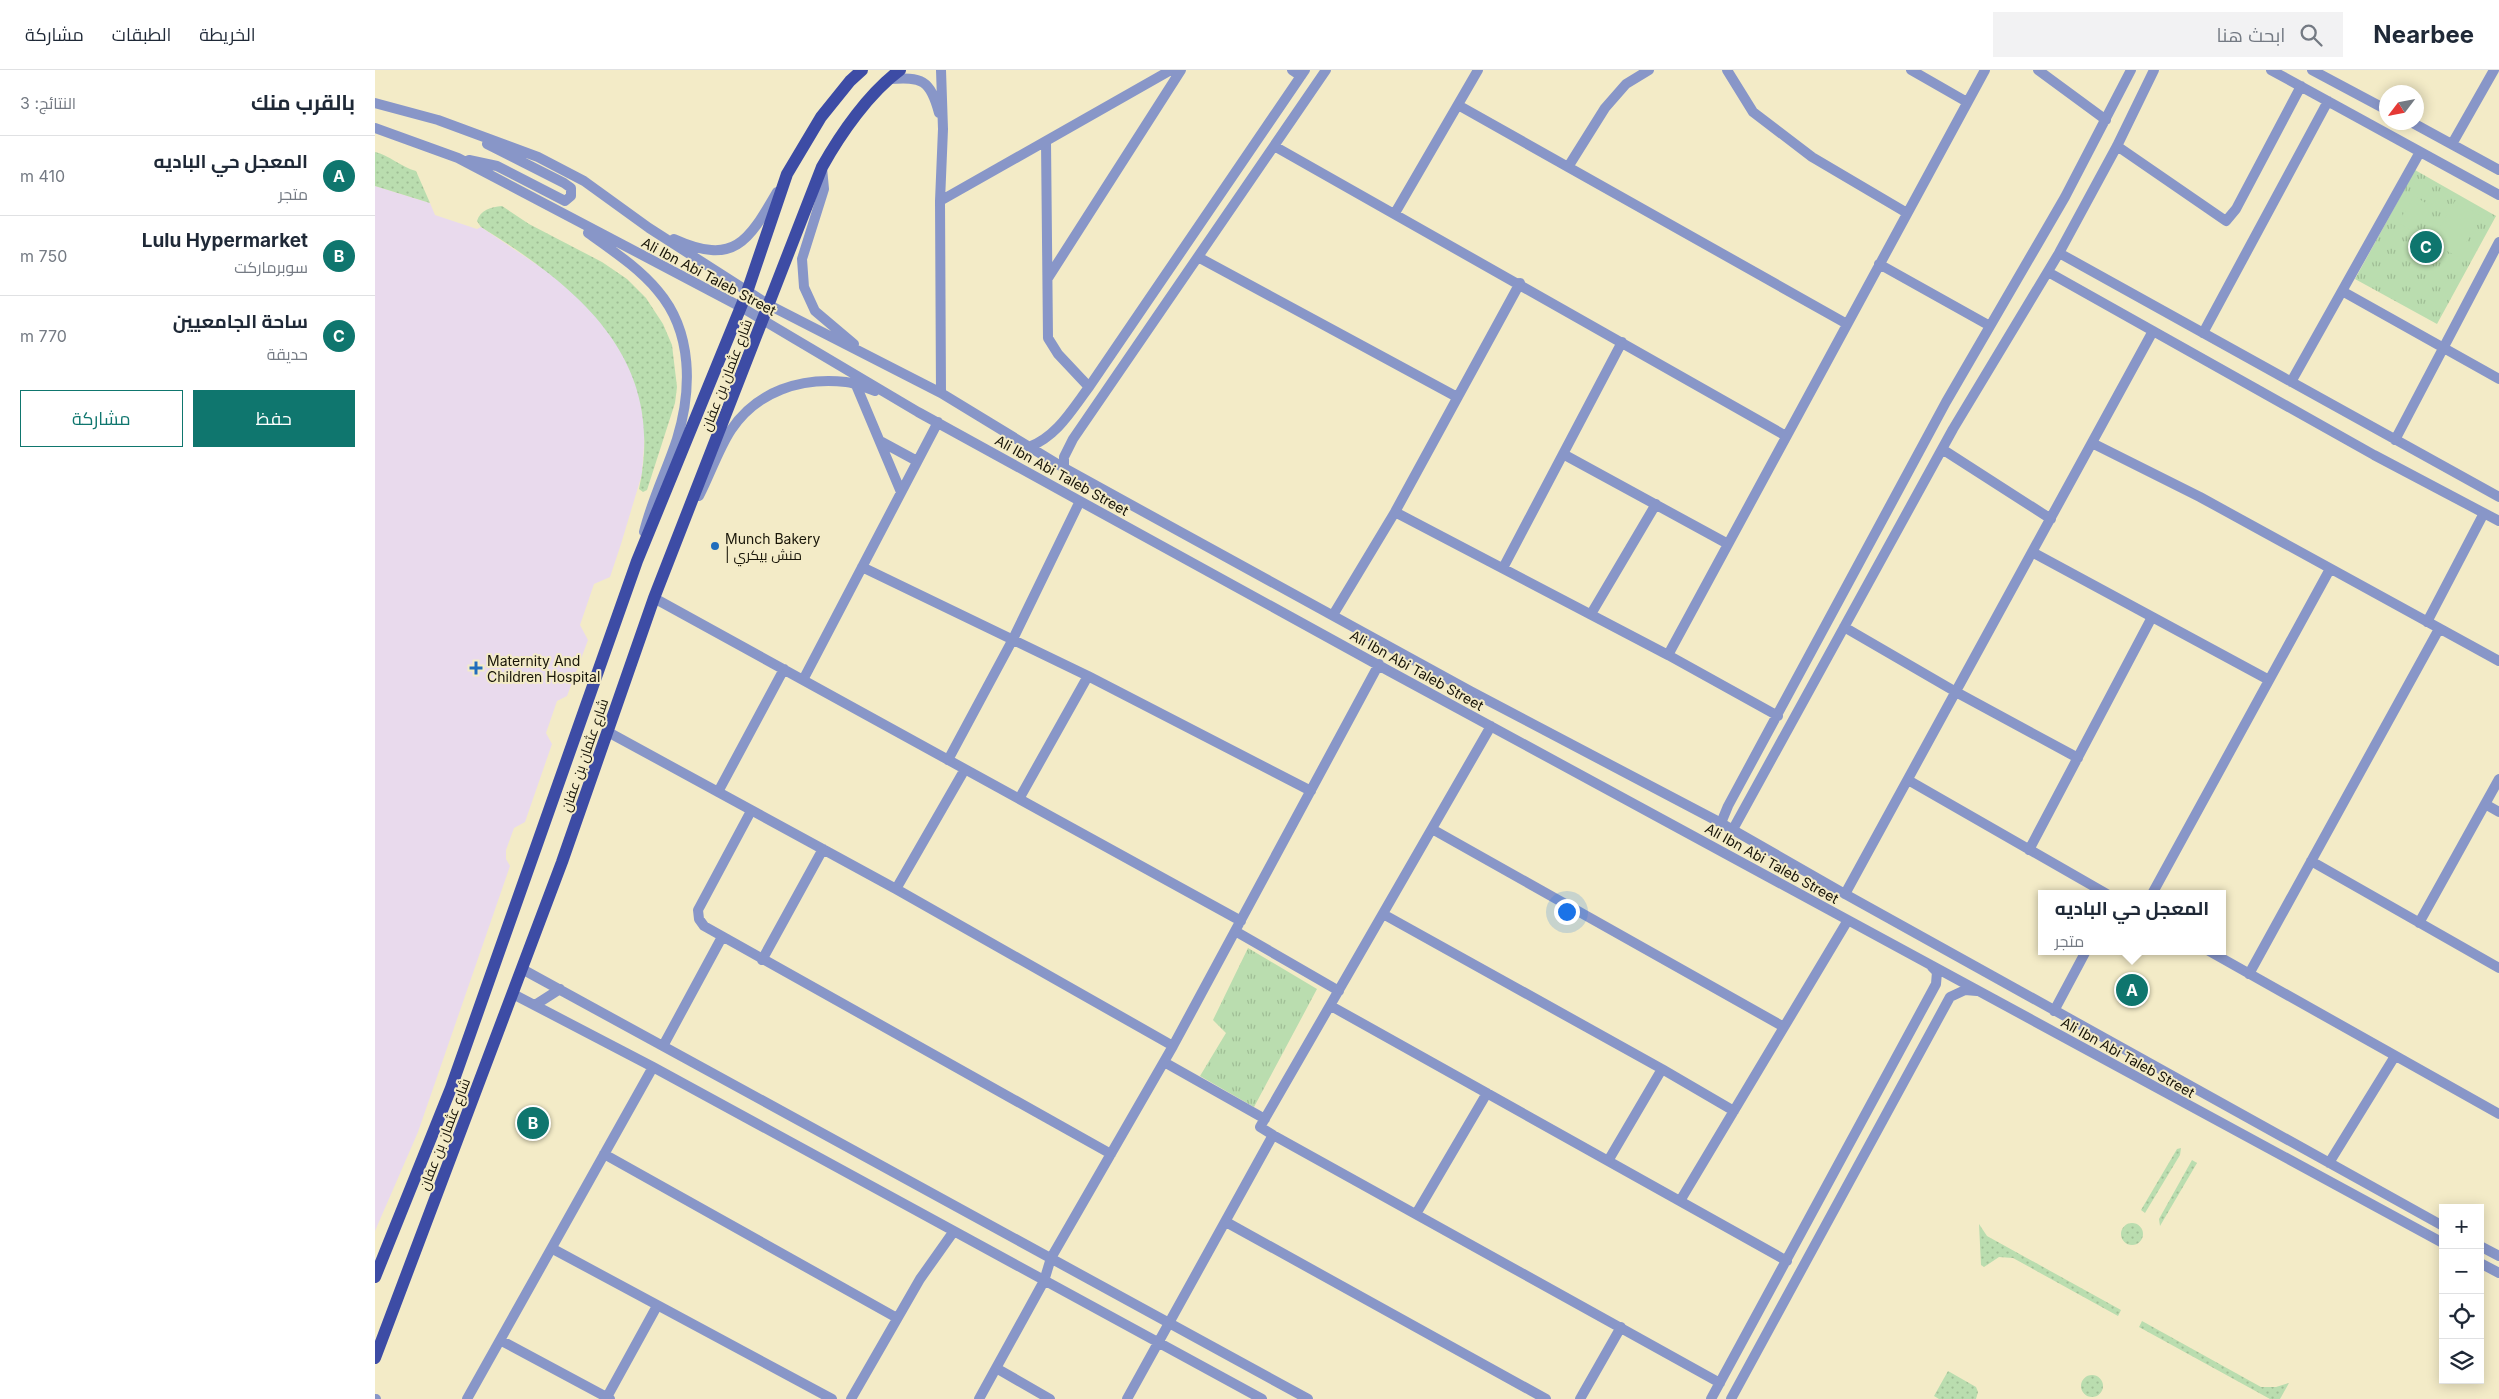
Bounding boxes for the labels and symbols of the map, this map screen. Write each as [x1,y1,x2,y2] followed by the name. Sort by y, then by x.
[2379,85,2424,130] north arrow
[2410,228,2442,266] pin: C
[639,233,780,319] street label: Ali Ibn Abi Taleb Street
[697,317,756,434] street label: شارع عثمان بن عفان
[992,431,1132,519] street label: Ali Ibn Abi Taleb Street
[725,530,820,567] place label: Munch Bakery | منش بيكري
[709,540,721,552] marker: Munch Bakery | منش بيكري
[1347,626,1487,714] street label: Ali Ibn Abi Taleb Street
[487,652,600,685] place label: Maternity And Children Hospital
[469,661,483,675] marker: Maternity And Children Hospital
[557,696,612,814] street label: شارع عثمان بن عفان
[1702,819,1842,907] street label: Ali Ibn Abi Taleb Street
[1554,899,1580,925] your location
[2116,971,2148,1009] pin: A
[2058,1013,2198,1101] street label: Ali Ibn Abi Taleb Street
[415,1076,474,1193] street label: شارع عثمان بن عفان
[517,1104,549,1142] pin: B

